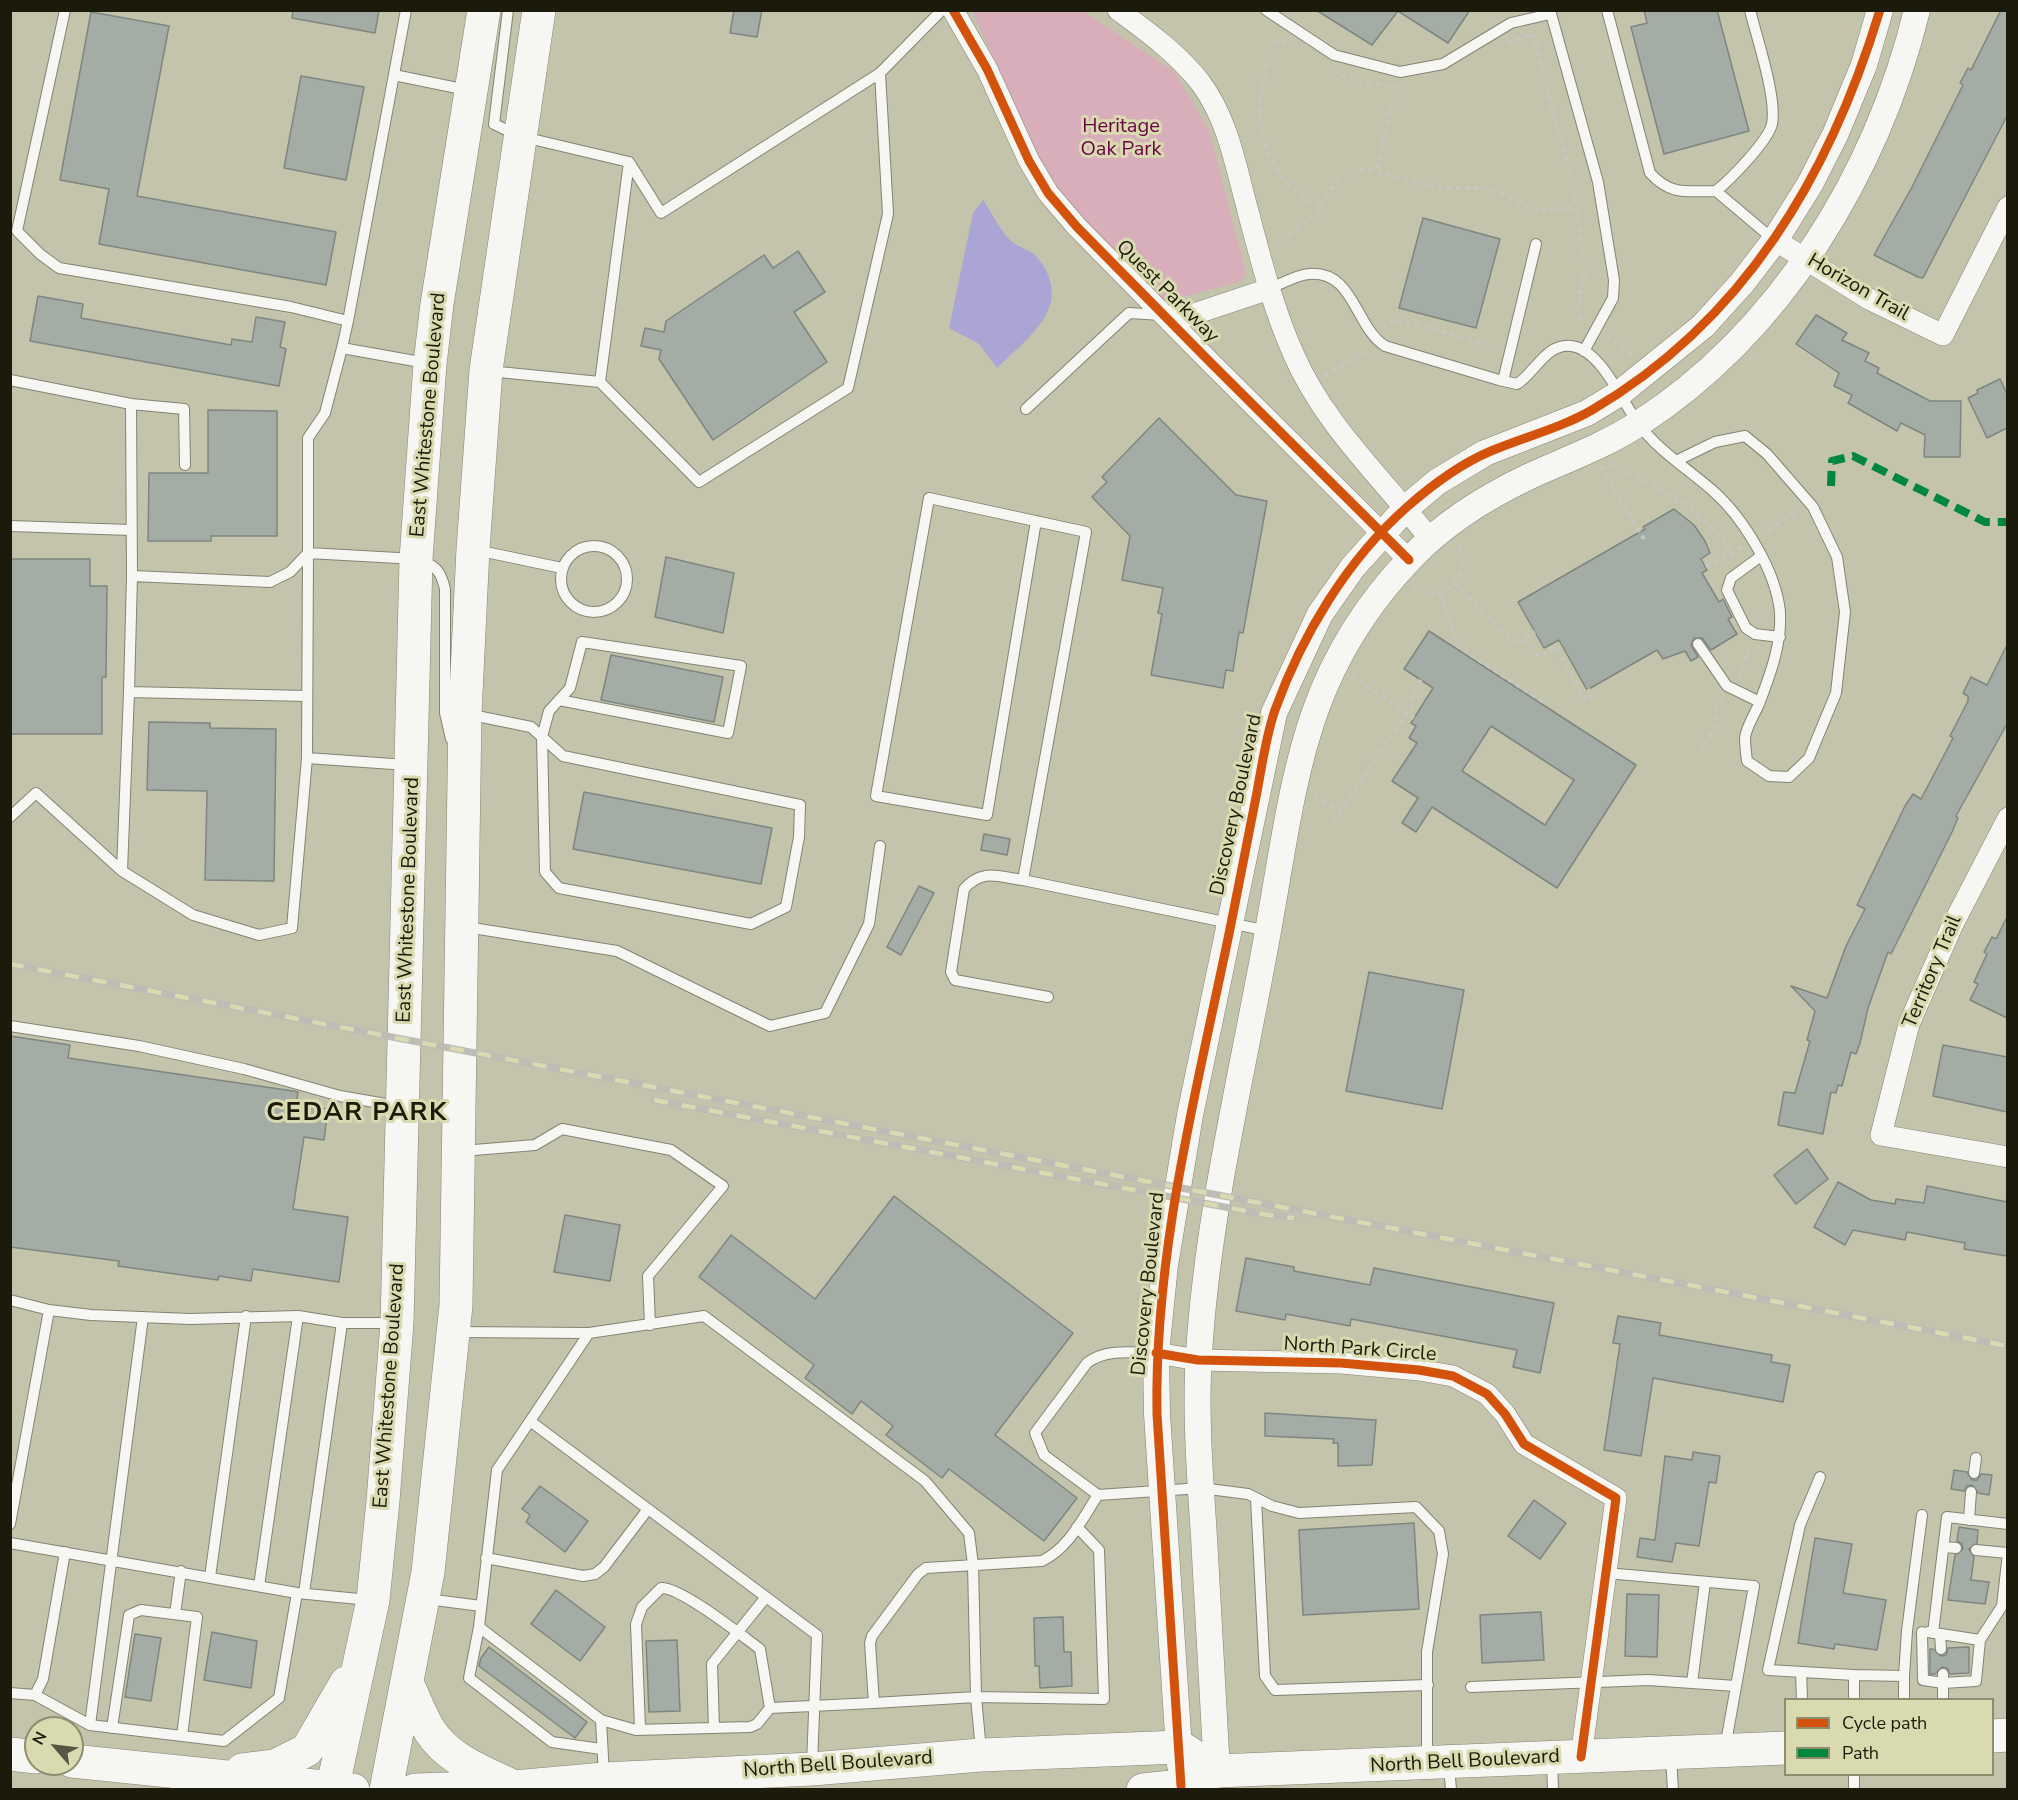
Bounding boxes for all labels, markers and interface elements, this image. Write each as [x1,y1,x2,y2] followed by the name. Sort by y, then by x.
[1080,115,1162,162] park label: Heritage Oak Park
[1110,235,1224,349] street label: Quest Parkway
[1803,249,1913,327] street label: Horizon Trail
[406,292,452,538] street label: East Whitestone Boulevard
[1206,712,1268,898] street label: Discovery Boulevard
[393,777,425,1023] street label: East Whitestone Boulevard
[1899,912,1967,1032] street label: Territory Trail
[266,1098,448,1130] district label: CEDAR PARK
[1127,1191,1171,1377] street label: Discovery Boulevard
[369,1263,411,1509] street label: East Whitestone Boulevard
[1283,1333,1437,1367] street label: North Park Circle
[1784,1698,1994,1776] legend
[1842,1711,1927,1735] text: Cycle path
[24,1716,84,1776] north arrow
[27,1728,52,1749] text: N
[1842,1741,1879,1765] text: Path
[1370,1745,1560,1779] street label: North Bell Boulevard
[742,1746,934,1784] street label: North Bell Boulevard

